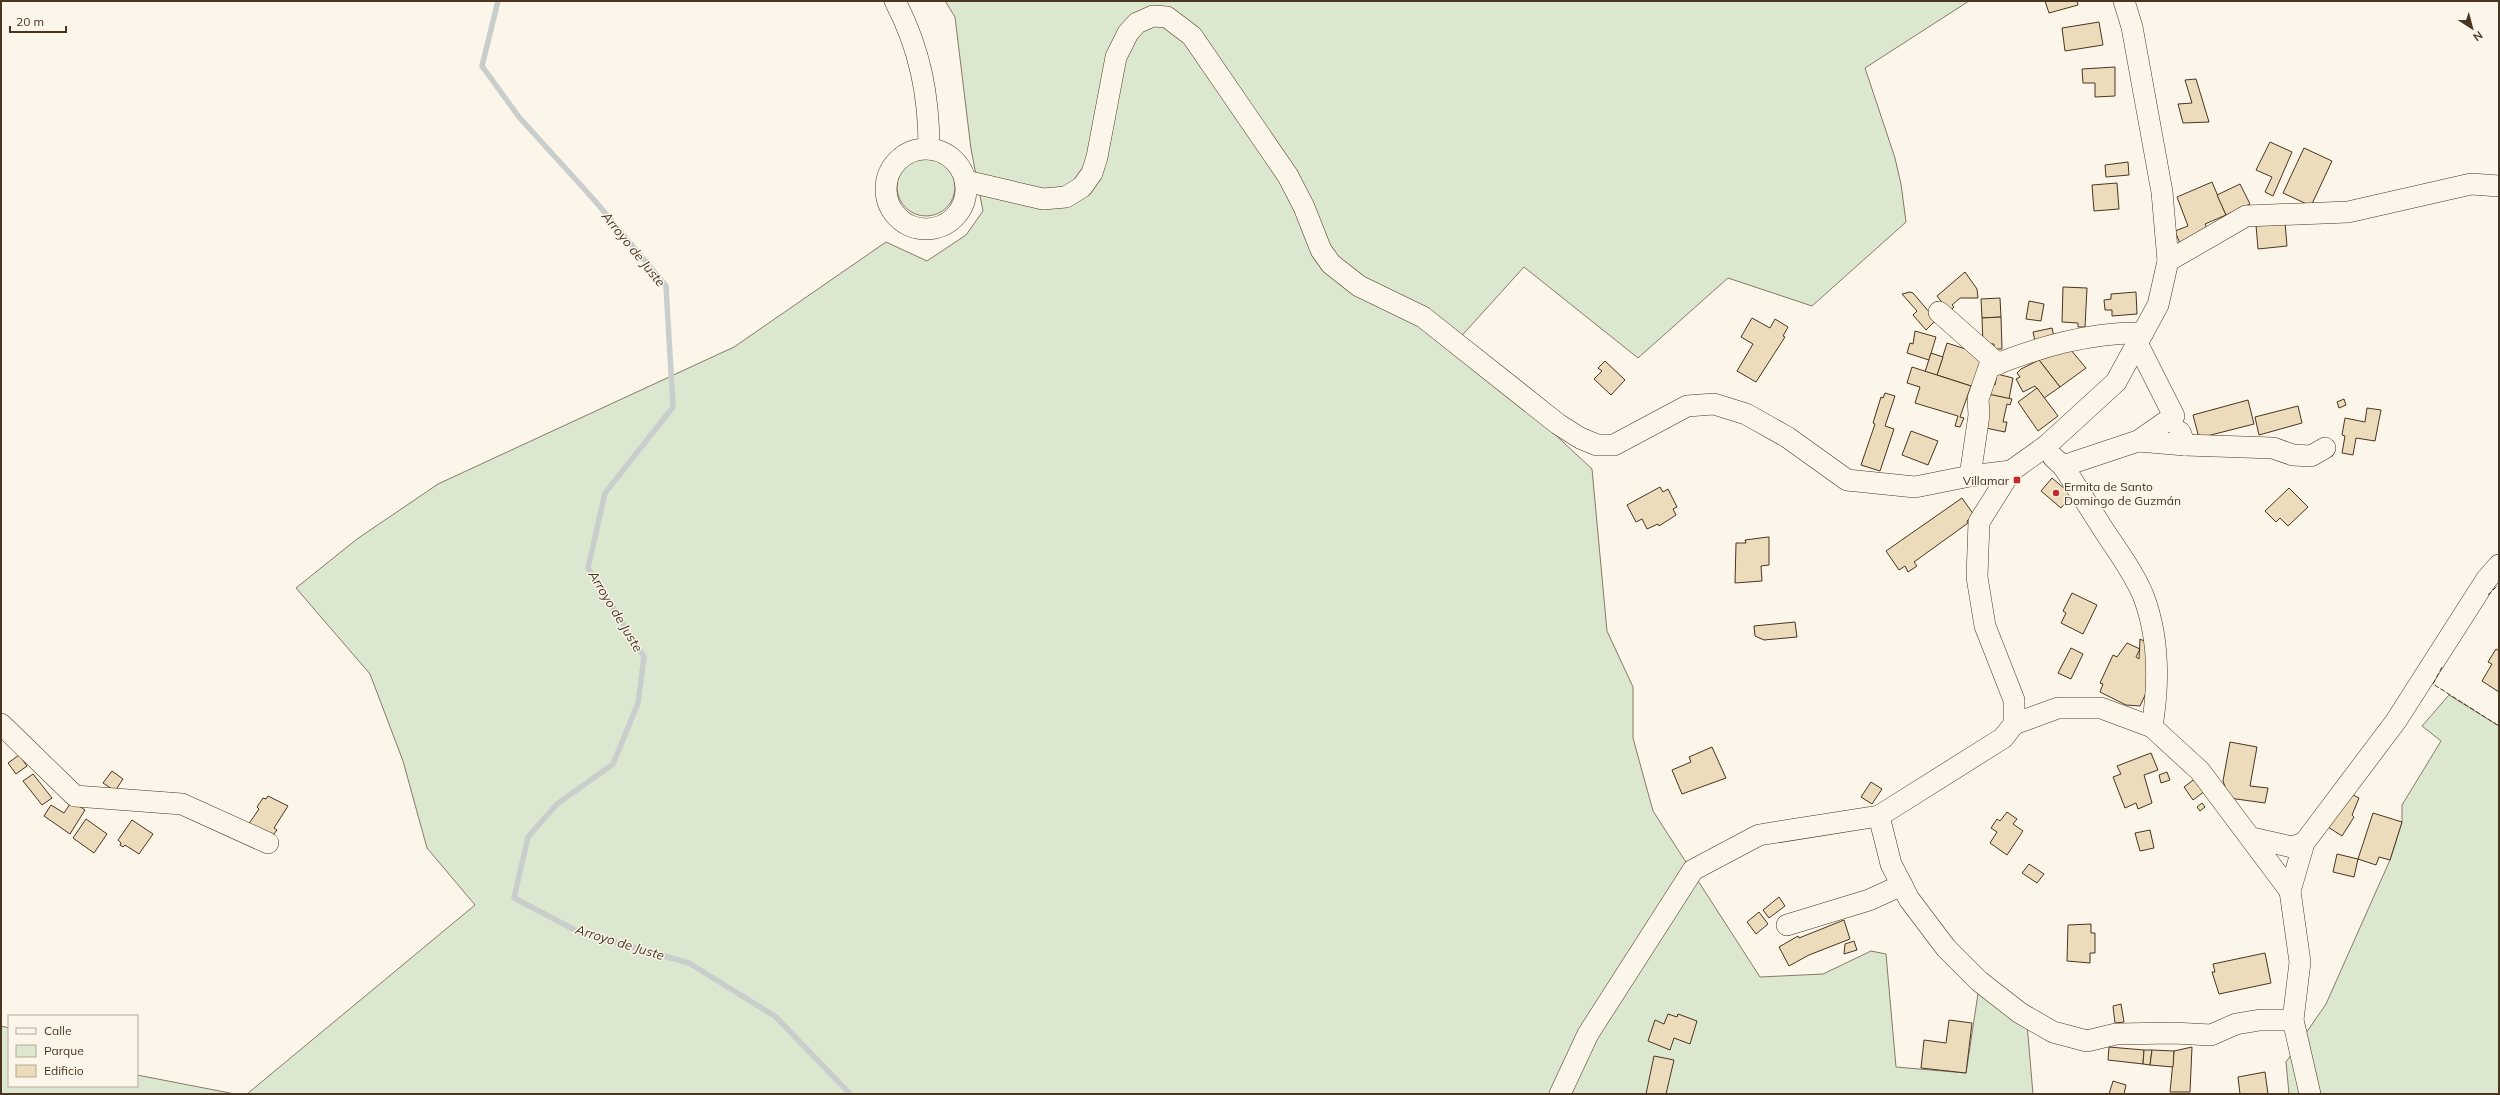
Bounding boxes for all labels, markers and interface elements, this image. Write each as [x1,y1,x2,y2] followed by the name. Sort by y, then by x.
[10,8,66,34] scale bar
[2452,8,2492,48] north arrow
[16,14,44,29] text: 20 m
[2470,28,2485,44] text: N
[598,208,669,290] water label: Arroyo de Juste
[1963,473,2010,488] place label: Villamar
[2012,475,2022,485] marker: Villamar
[2064,479,2181,508] place label: Ermita de Santo Domingo de Guzmán
[2051,488,2061,498] marker: Ermita de Santo Domingo de Guzmán
[585,567,647,654] water label: Arroyo de Juste
[573,921,666,963] water label: Arroyo de Juste
[8,1015,138,1087] legend
[44,1023,71,1038] text: Calle
[44,1043,84,1058] text: Parque
[44,1063,84,1078] text: Edificio

